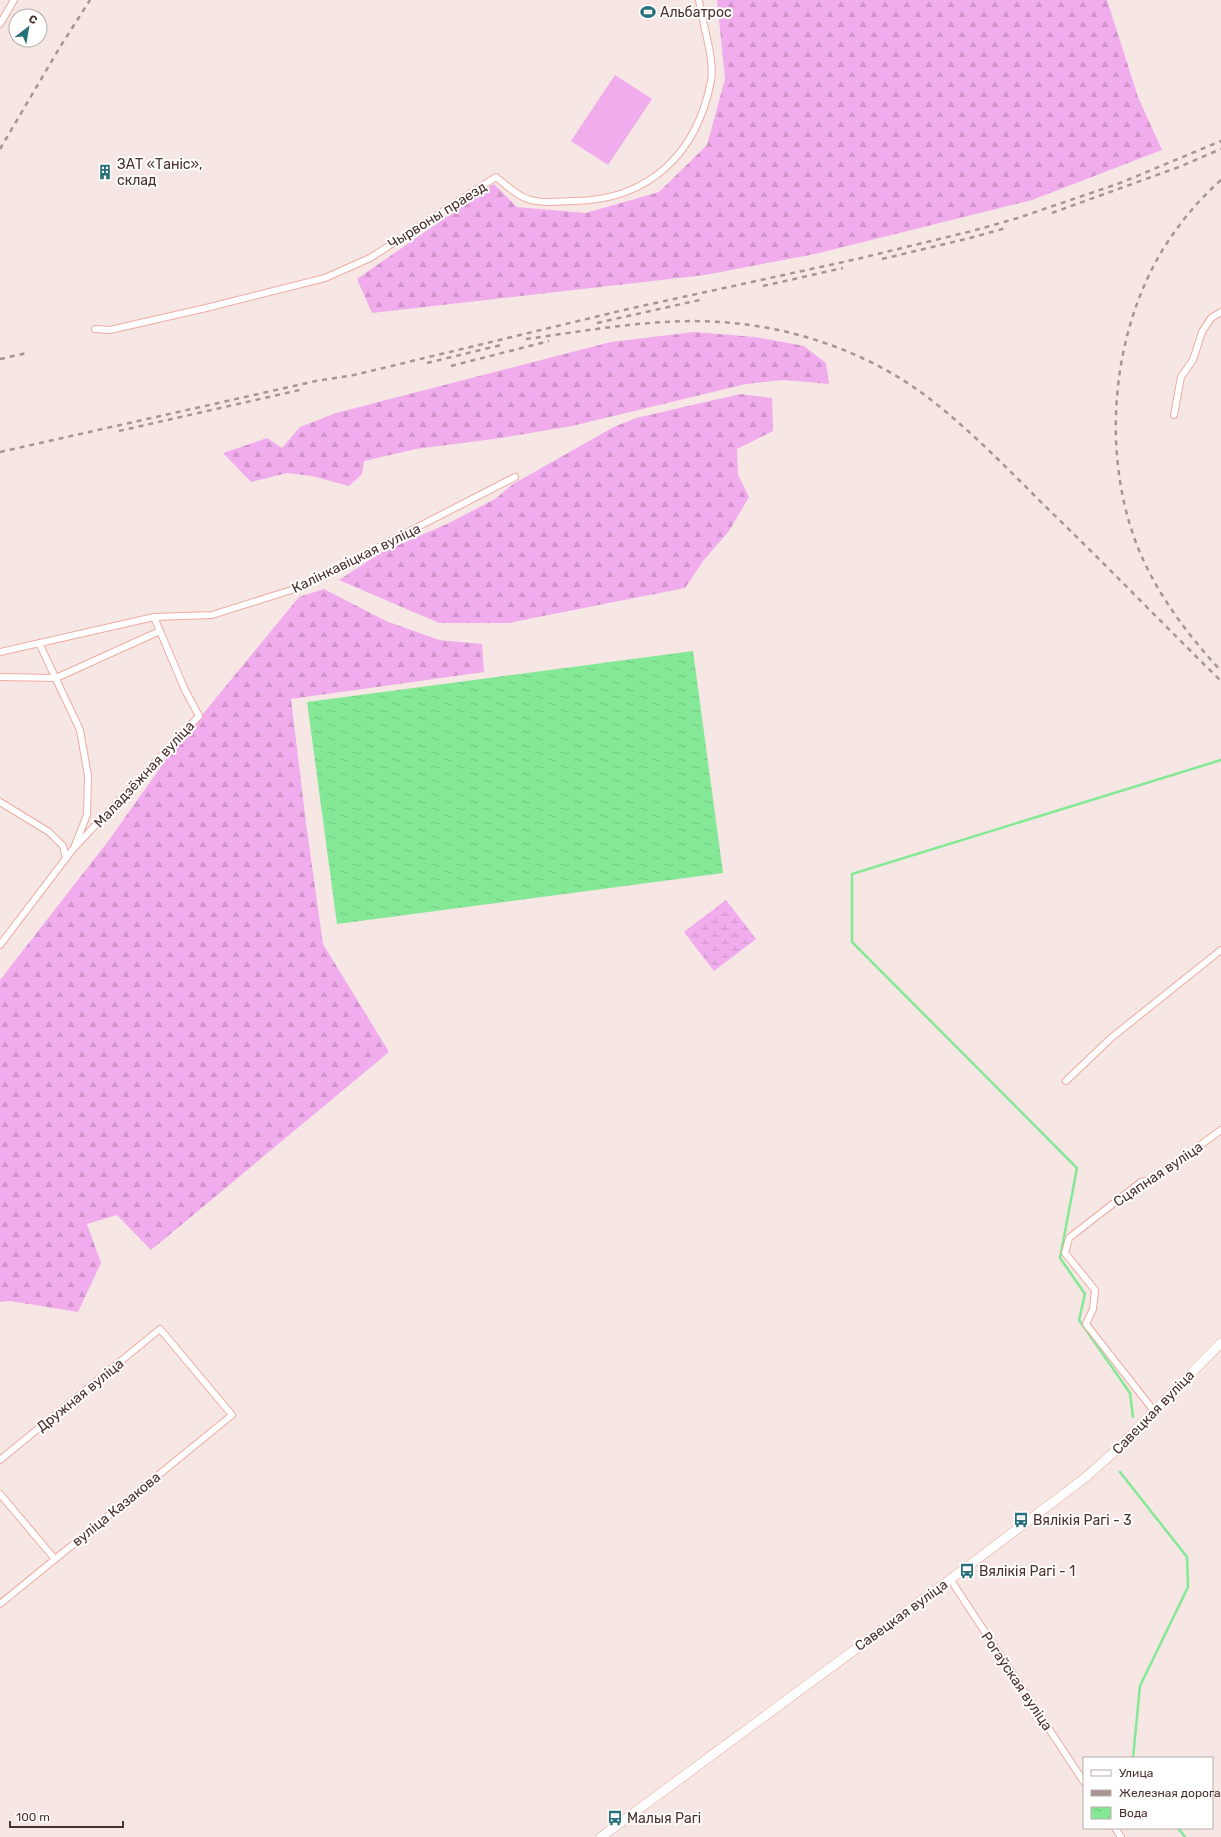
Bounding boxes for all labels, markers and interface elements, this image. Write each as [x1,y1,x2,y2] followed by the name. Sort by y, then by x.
[639,3,657,21] sports icon: Альбатрос
[660,4,732,21] place label: Альбатрос
[8,8,48,48] north arrow
[26,12,40,28] text: С
[117,156,203,189] place label: ЗАТ «Таніс», склад
[96,163,114,181] building icon: ЗАТ «Таніс», склад
[385,178,490,253] street label: Чырвоны праезд
[289,520,423,597] street label: Калінкавіцкая вуліца
[91,717,198,831] street label: Маладзёжная вуліца
[1110,1138,1206,1211] street label: Сцяпная вуліца
[33,1355,127,1436] street label: Дружная вуліца
[1109,1367,1198,1458] street label: Савецкая вуліца
[69,1469,164,1550] street label: вуліца Казакова
[1012,1511,1030,1529] bus stop icon: Вялікія Рагі - 3
[1033,1512,1132,1529] place label: Вялікія Рагі - 3
[958,1562,976,1580] bus stop icon: Вялікія Рагі - 1
[979,1563,1075,1580] place label: Вялікія Рагі - 1
[852,1576,951,1655] street label: Савецкая вуліца
[977,1629,1056,1734] street label: Рогаўская вуліца
[1083,1757,1213,1829] legend
[1119,1766,1153,1780] text: Улица
[1119,1786,1221,1800] text: Железная дорога
[10,1803,123,1829] scale bar
[1119,1806,1148,1820] text: Вода
[606,1809,624,1827] bus stop icon: Малыя Рагі
[16,1810,50,1824] text: 100 m
[627,1810,701,1827] place label: Малыя Рагі

